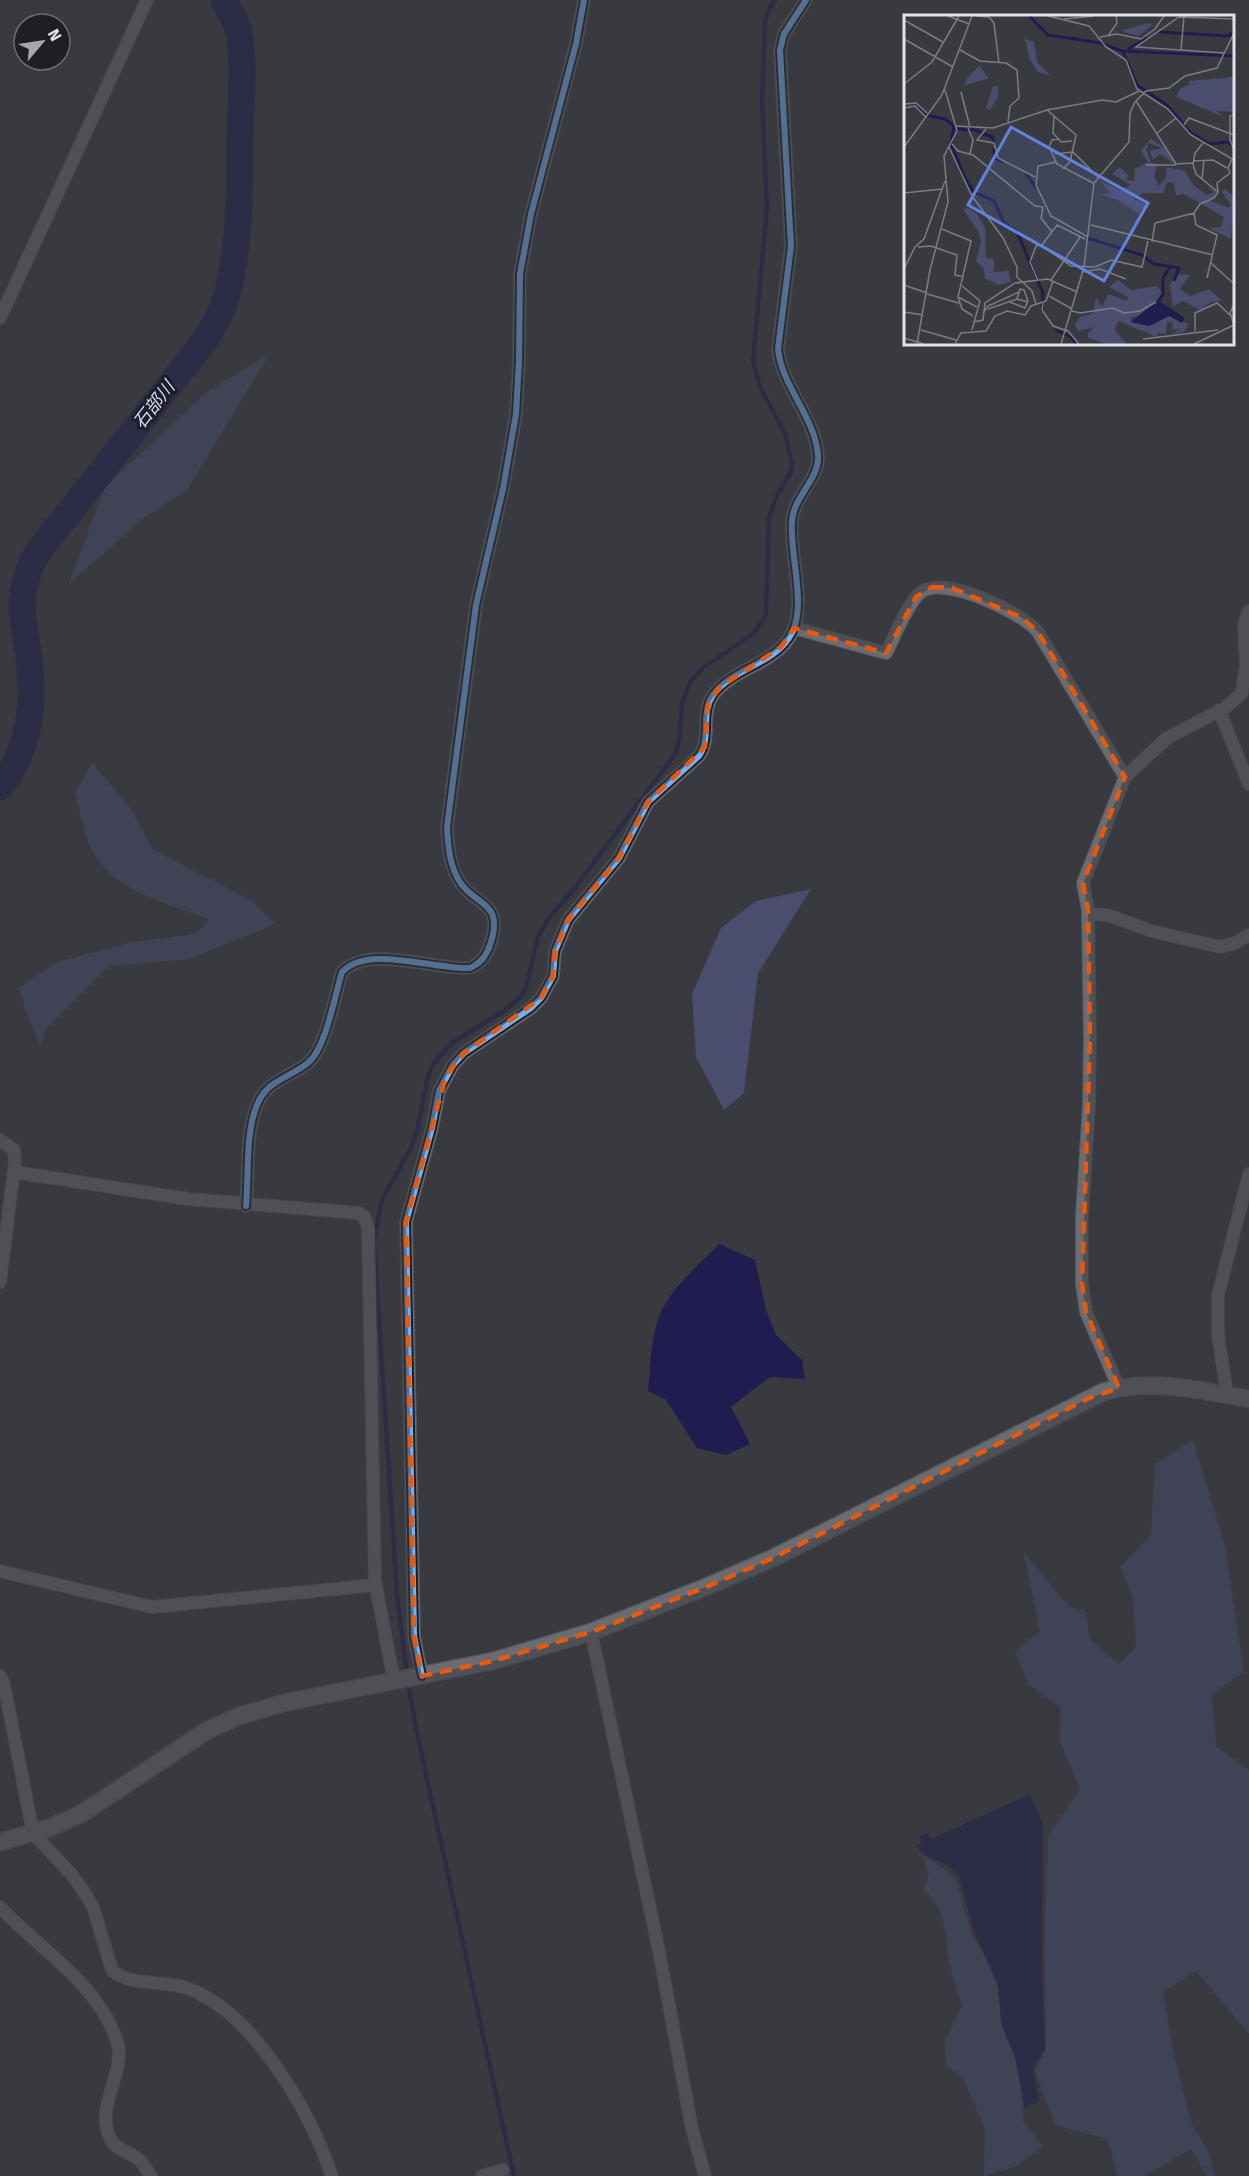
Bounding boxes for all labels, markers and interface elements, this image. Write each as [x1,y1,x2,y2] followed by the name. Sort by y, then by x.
[12,12,72,72] north arrow
[904,15,1234,345] inset map
[44,26,66,44] text: N
[129,375,181,433] water label: 石部川

